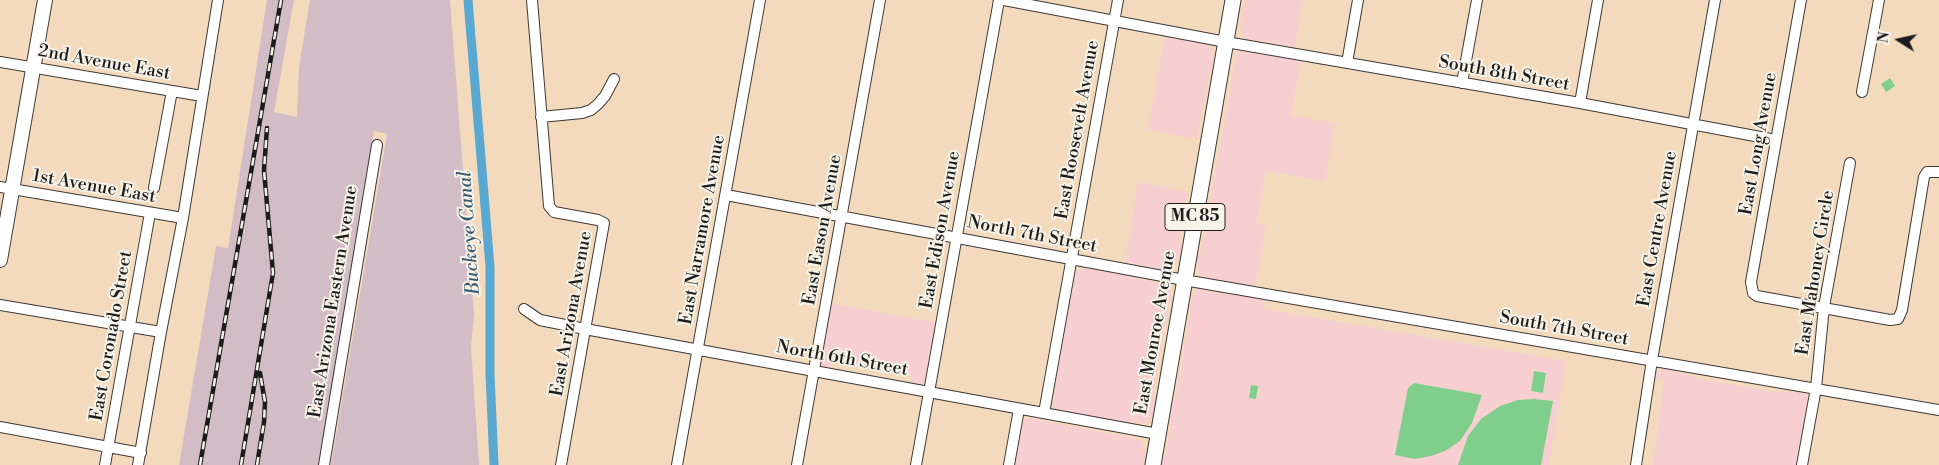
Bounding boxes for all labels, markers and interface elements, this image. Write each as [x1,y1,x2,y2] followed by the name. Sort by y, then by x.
[1874,15,1924,65] north arrow
[1874,30,1894,44] text: N
[1052,39,1104,221] street label: East Roosevelt Avenue
[36,41,172,85] street label: 2nd Avenue East
[1437,52,1571,96] street label: South 8th Street
[1736,71,1782,217] street label: East Long Avenue
[676,133,730,327] street label: East Narramore Avenue
[916,149,966,311] street label: East Edison Avenue
[1634,149,1682,309] street label: East Centre Avenue
[799,153,847,307] street label: East Eason Avenue
[31,166,157,208] street label: 1st Avenue East
[454,170,486,296] water label: Buckeye Canal
[305,184,363,420] street label: East Arizona Eastern Avenue
[1792,189,1840,357] street label: East Mahoney Circle
[1165,203,1225,230] road number: MC 85
[965,212,1099,258] street label: North 7th Street
[547,230,597,398] street label: East Arizona Avenue
[86,249,138,423] street label: East Coronado Street
[1131,249,1181,417] street label: East Monroe Avenue
[1498,307,1630,351] street label: South 7th Street
[774,337,910,381] street label: North 6th Street

